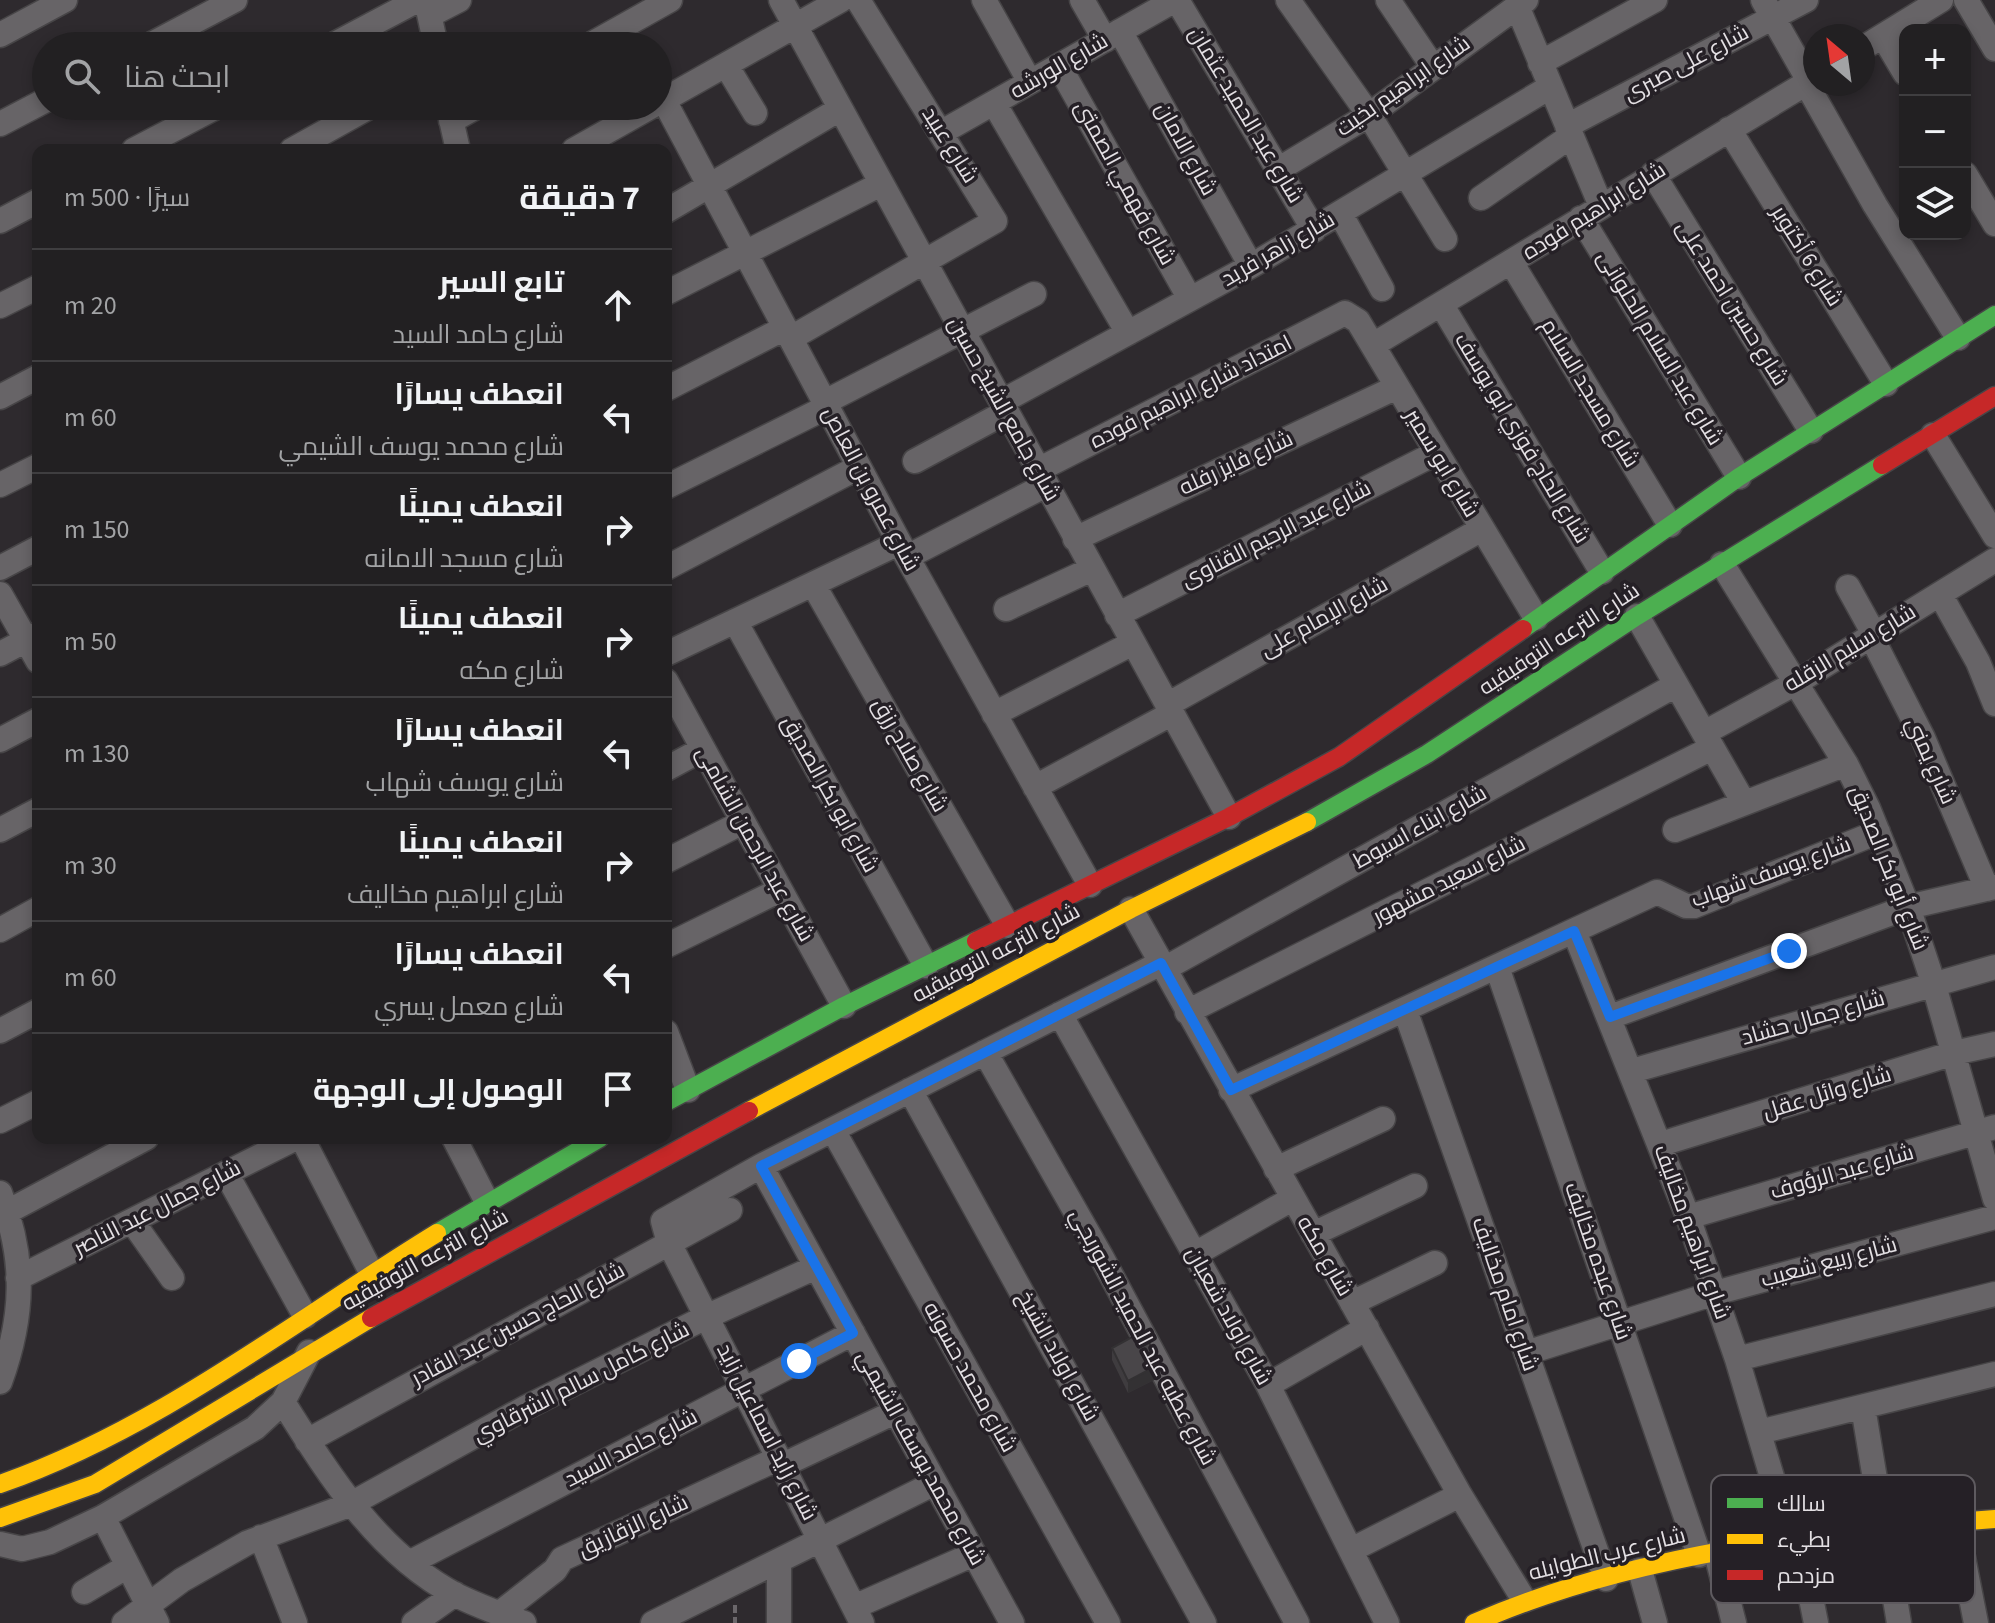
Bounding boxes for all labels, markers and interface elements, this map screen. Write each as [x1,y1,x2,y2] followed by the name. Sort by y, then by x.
[1617,16,1755,110] street label: شارع على صبرى
[1181,21,1311,209] street label: شارع عبد الحميد عثمان
[1803,24,1875,96] north arrow
[1899,24,1971,240] map controls
[1899,24,1971,96] button: +
[1004,25,1114,107] street label: شارع الورشه
[1329,28,1477,144] street label: شارع ابراهيم بخيت
[32,32,672,120] search box
[60,54,104,98] icon: search
[124,56,230,99] text: ابحث هنا
[1066,95,1184,271] street label: شارع فهمي الصمتى
[1147,96,1225,202] street label: شارع الامان
[1899,96,1971,168] button: −
[914,101,986,189] street label: شارع عبيد
[1516,154,1672,268] street label: شارع ابراهيم فوده
[1899,168,1971,240] button: layers
[519,174,640,223] text: 7 دقيقة
[64,179,190,216] text: سيرًا · 500 m
[1762,198,1851,313] street label: شارع 6 أكتوبر
[1215,203,1341,295] street label: شارع زاهر فريد
[1668,214,1796,392] street label: شارع حسين احمد على
[1589,244,1731,452] street label: شارع عبد السلام الحلوانى
[439,261,564,304] text: تابع السير
[596,283,640,327] icon: ahead
[64,287,117,324] text: 20 m
[940,311,1068,507] street label: شارع جامع الشيخ حسين
[1533,312,1647,474] street label: شارع مسجد السلام
[392,316,564,353] text: شارع حامد السيد
[1084,327,1298,457] street label: امتداد شارع ابراهيم فوده
[1446,327,1598,549] street label: شارع الحاج فوزي ابو يوسف
[394,373,564,416] text: انعطف يسارًا
[596,395,640,439] icon: left
[64,399,117,436] text: 60 m
[814,401,928,577] street label: شارع عمرو بن العاص
[1396,401,1487,524] street label: شارع ابو سمير
[1174,423,1298,503] street label: شارع فايز رفله
[279,428,564,465] text: شارع محمد يوسف الشيمي
[1175,472,1377,596] street label: شارع عبد الرحيم القناوى
[398,485,564,528] text: انعطف يمينًا
[596,507,640,551] icon: right
[64,511,130,548] text: 150 m
[365,540,564,577] text: شارع مسجد الامانه
[1254,569,1394,665] street label: شارع الإمام على
[1472,575,1646,703] street label: شارع الترعه التوفيقيه
[1778,596,1922,700] street label: شارع سليم الزقله
[398,597,564,640] text: انعطف يمينًا
[596,619,640,663] icon: right
[64,623,117,660] text: 50 m
[460,652,564,689] text: شارع مكه
[864,692,956,818] street label: شارع صلاح رزق
[394,709,564,752] text: انعطف يسارًا
[774,710,886,878] street label: شارع ابو بكر الصديق
[1898,712,1964,810] street label: شارع يمني
[596,731,640,775] icon: left
[64,735,130,772] text: 130 m
[688,740,822,948] street label: شارع عبد الرحمن الشامى
[365,764,564,801] text: شارع يوسف شهاب
[1347,777,1493,877] street label: شارع ابناء اسيوط
[1841,781,1937,955] street label: شارع أبو بكر الصديق
[398,821,564,864] text: انعطف يمينًا
[1365,828,1531,933] street label: شارع سعيد مشهور
[1687,828,1855,916] street label: شارع يوسف شهاب
[596,843,640,887] icon: right
[64,847,117,884] text: 30 m
[347,876,564,913] text: شارع ابراهيم مخاليف
[906,895,1086,1011] street label: شارع الترعه التوفيقيه
[394,933,564,976] text: انعطف يسارًا
[1771,933,1807,969] route end
[596,955,640,999] icon: left
[64,959,117,996] text: 60 m
[1738,982,1888,1054] street label: شارع جمال حشاد
[374,988,564,1025] text: شارع معمل يسري
[1759,1058,1895,1128] street label: شارع وائل عقل
[596,1067,640,1111] icon: arrive
[313,1069,564,1112] text: الوصول إلى الوجهة
[1766,1136,1918,1208] street label: شارع عبد الرؤوف
[1646,1140,1738,1324] street label: شارع ابراهيم مخاليف
[66,1152,246,1265] street label: شارع جمال عبد الناصر
[1556,1178,1640,1344] street label: شارع عبده مخاليف
[336,1201,514,1319] street label: شارع الترعه التوفيقيه
[1062,1203,1224,1471] street label: شارع عطيه عبد الحميد الشوربجي
[1289,1210,1361,1302] street label: شارع مكه
[1464,1213,1546,1375] street label: شارع امام مخاليف
[1757,1228,1901,1296] street label: شارع ربيع شعيب
[1178,1241,1280,1391] street label: شارع اولاد شعبان
[404,1254,631,1395] street label: شارع الحاج حسين عبد القادر
[1009,1285,1107,1427] street label: شارع اولاد الشيخ
[915,1296,1025,1458] street label: شارع محمد حسونه
[467,1313,695,1451] street label: شارع كامل سالم الشرقاوي
[709,1338,825,1526] street label: شارع زايد اسماعيل زايد
[781,1343,817,1379] route start
[848,1345,994,1571] street label: شارع محمد يوسف الشيمي
[559,1401,703,1495] street label: شارع حامد السيد
[1711,1475,1975,1603] legend
[573,1486,693,1566] street label: شارع الزقازيق
[1777,1488,1826,1520] text: سالك
[1525,1519,1689,1589] street label: شارع عرب الطوايله
[1777,1524,1831,1556] text: بطيء
[1777,1560,1835,1592] text: مزدحم

